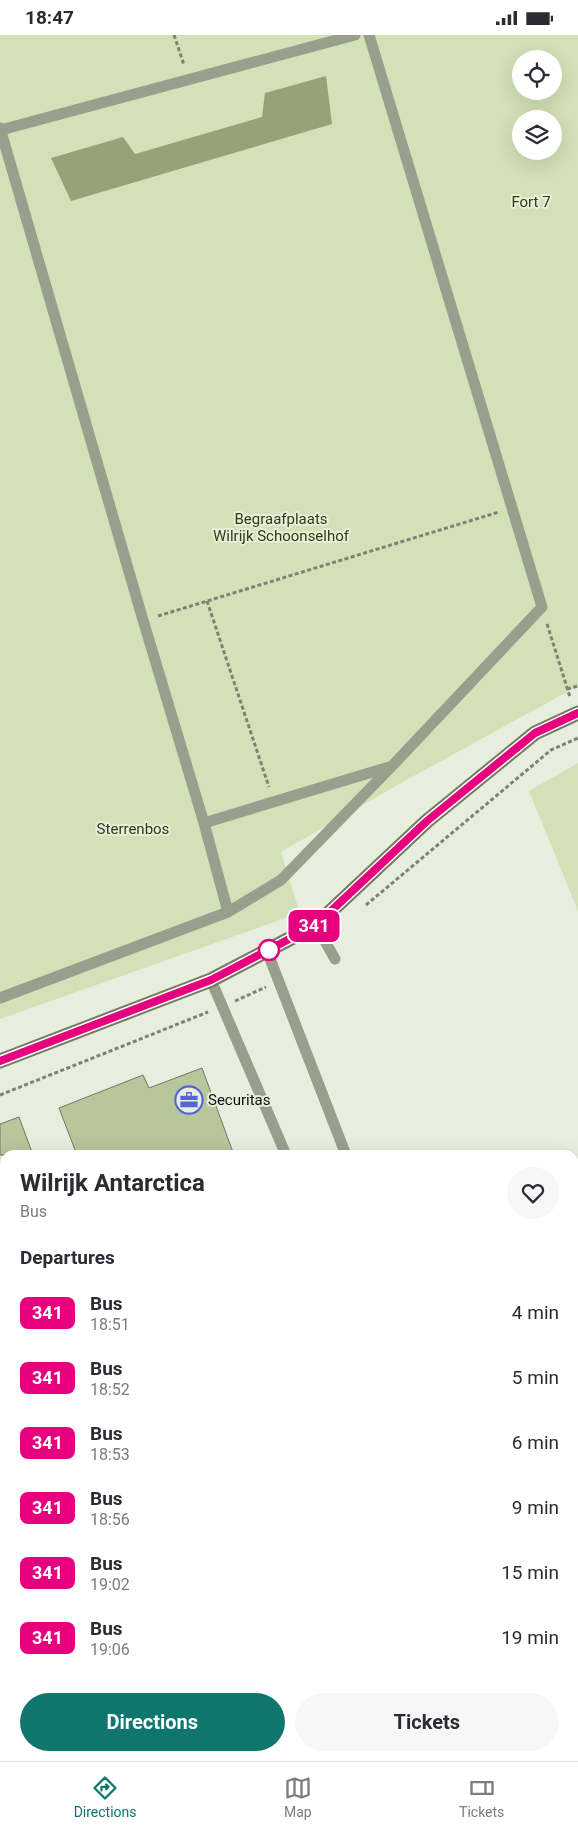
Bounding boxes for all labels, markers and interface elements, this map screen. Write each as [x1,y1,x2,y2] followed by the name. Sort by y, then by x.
[25,6,74,29] text: 18:47
[512,50,562,160] map controls
[512,50,562,100] button: locate
[512,110,562,160] button: layers
[511,193,551,211] park label: Fort 7
[213,510,350,545] park label: Begraafplaats Wilrijk Schoonselhof
[97,820,169,838] park label: Sterrenbos
[285,910,343,942] line badge: 341
[299,915,329,936] text: 341
[258,939,280,961] unlabelled marker
[174,1085,204,1115] office icon: Securitas
[208,1091,271,1109] place label: Securitas
[507,1167,559,1219] button: heart
[20,1169,205,1197] text: Wilrijk Antarctica
[20,1202,47,1221] text: Bus
[20,1246,115,1269] text: Departures
[90,1292,123,1315] text: Bus
[512,1301,559,1324] text: 4 min
[32,1302,63,1323] text: 341
[90,1315,130,1334] text: 18:51
[90,1357,123,1380] text: Bus
[512,1366,559,1389] text: 5 min
[32,1367,63,1388] text: 341
[90,1380,130,1399] text: 18:52
[90,1422,123,1445] text: Bus
[512,1431,559,1454] text: 6 min
[32,1432,63,1453] text: 341
[90,1445,130,1464] text: 18:53
[90,1487,123,1510] text: Bus
[512,1496,559,1519] text: 9 min
[32,1497,63,1518] text: 341
[90,1510,130,1529] text: 18:56
[90,1552,123,1575] text: Bus
[501,1561,559,1584] text: 15 min
[32,1562,63,1583] text: 341
[90,1575,130,1594] text: 19:02
[90,1617,123,1640] text: Bus
[501,1626,559,1649] text: 19 min
[32,1627,63,1648] text: 341
[90,1640,130,1659] text: 19:06
[20,1693,285,1751] button: Directions
[295,1693,559,1751] button: Tickets
[74,1774,137,1820] tab: Directions
[284,1774,312,1820] tab: Map
[459,1774,504,1820] tab: Tickets

